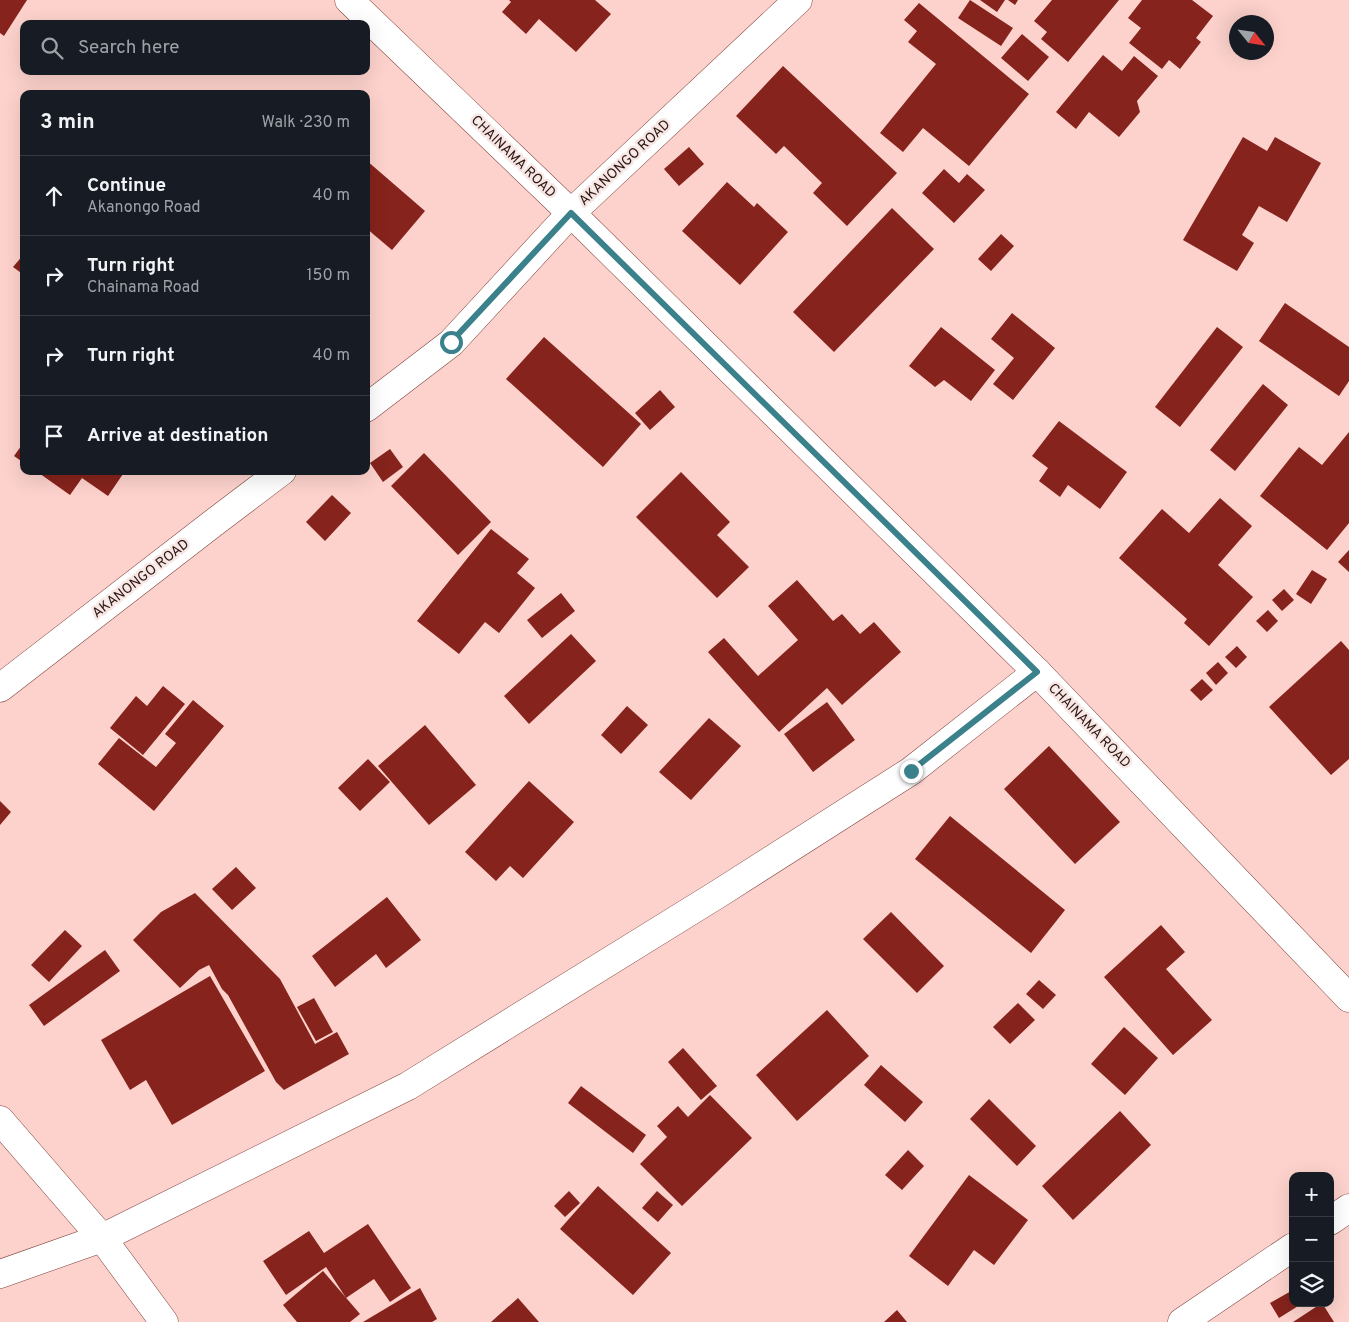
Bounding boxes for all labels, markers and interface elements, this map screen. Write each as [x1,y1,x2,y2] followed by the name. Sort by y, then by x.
[1229,15,1274,60] north arrow
[20,20,370,75] search box
[38,34,66,62] icon: search
[78,36,180,60] text: Search here
[40,109,95,136] text: 3 min
[467,112,559,202] street label: CHAINAMA ROAD
[261,113,350,133] text: Walk · 230 m
[576,116,674,210] street label: AKANONGO ROAD
[87,174,166,198] text: Continue
[40,182,68,210] icon: ahead
[312,186,350,206] text: 40 m
[87,198,201,218] text: Akanongo Road
[87,254,175,278] text: Turn right
[40,262,68,290] icon: right
[307,266,350,286] text: 150 m
[87,278,199,298] text: Chainama Road
[440,331,463,354] route start
[40,342,68,370] icon: right
[87,344,175,368] text: Turn right
[312,346,350,366] text: 40 m
[40,422,68,450] icon: arrive
[87,424,268,448] text: Arrive at destination
[89,536,193,622] street label: AKANONGO ROAD
[1044,680,1134,772] street label: CHAINAMA ROAD
[900,760,923,783] route end
[1289,1172,1334,1307] map controls
[1289,1172,1334,1217] button: +
[1289,1217,1334,1262] button: −
[1289,1262,1334,1307] button: layers

